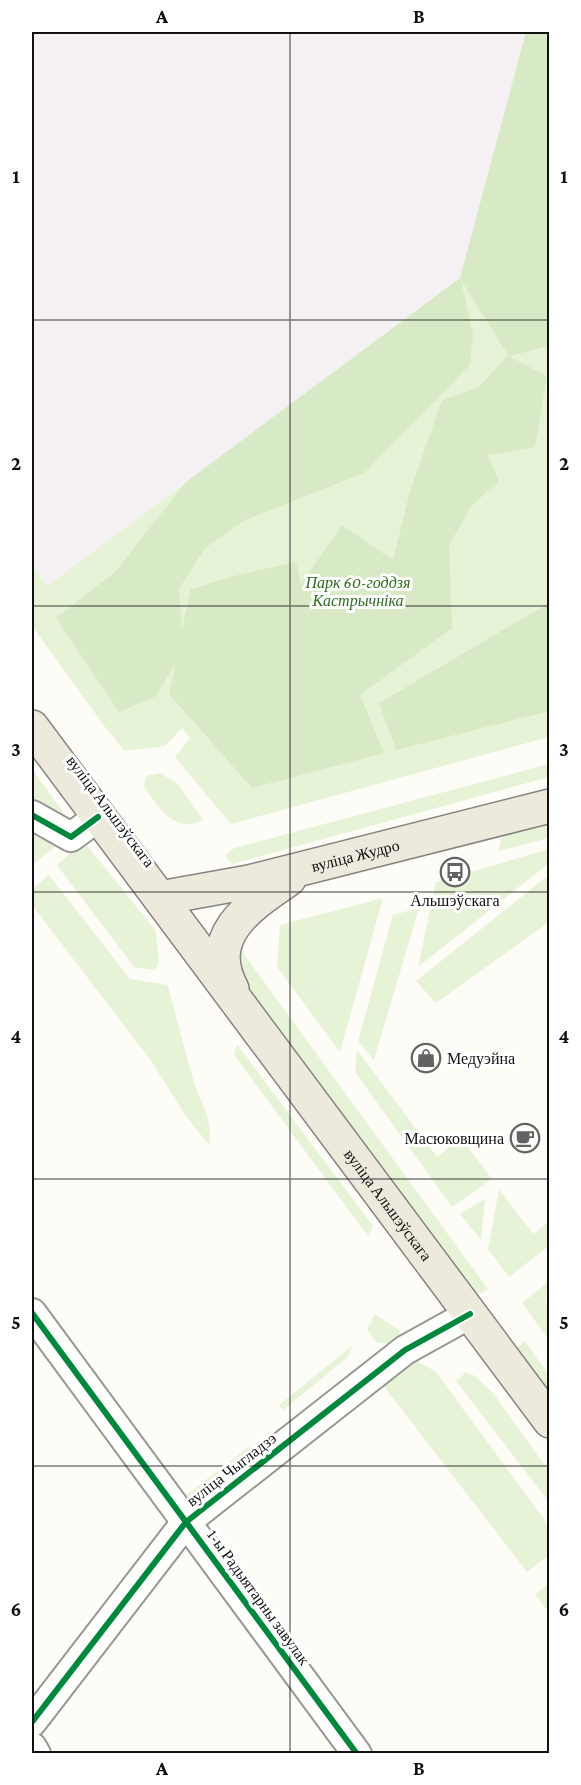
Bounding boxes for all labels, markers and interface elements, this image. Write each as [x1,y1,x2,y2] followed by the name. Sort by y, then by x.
[155,5,169,27] text: A
[413,5,425,27] text: B
[12,165,20,187] text: 1
[560,165,568,187] text: 1
[11,452,21,474] text: 2
[559,452,569,474] text: 2
[305,574,410,610] park label: Парк 60-годдзя Кастрычніка
[11,738,21,760] text: 3
[559,738,569,760] text: 3
[62,752,158,871] street label: вуліца Альшэўскага
[310,836,401,875] street label: вуліца Жудро
[439,856,471,888] bus stop icon: Альшэўскага
[410,892,500,910] place label: Альшэўскага
[11,1025,22,1047] text: 4
[559,1025,570,1047] text: 4
[410,1042,442,1074] shop icon: Медуэйна
[447,1050,515,1068] place label: Медуэйна
[509,1122,541,1154] cafe icon: Масюковщина
[405,1130,504,1148] place label: Масюковщина
[341,1146,435,1264] street label: вуліца Альшэўскага
[11,1311,21,1333] text: 5
[559,1311,569,1333] text: 5
[183,1429,280,1510] street label: вуліца Чыгладзэ
[203,1527,313,1669] street label: 1-ы Радыятарны завулак
[11,1598,21,1620] text: 6
[559,1598,569,1620] text: 6
[155,1757,169,1779] text: A
[413,1757,425,1779] text: B

